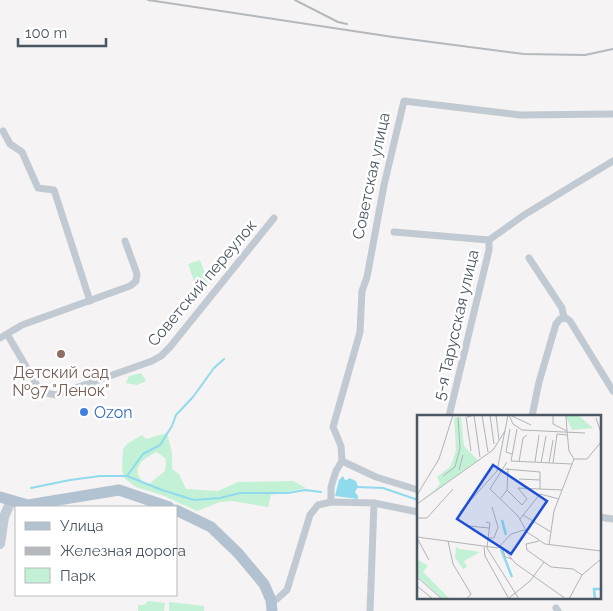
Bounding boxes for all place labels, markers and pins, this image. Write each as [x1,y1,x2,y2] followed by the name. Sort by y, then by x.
[55,348,67,360] marker: Детский сад №97 "Ленок"
[12,363,110,400] place label: Детский сад №97 "Ленок"
[94,403,133,422] place label: Ozon
[78,406,90,418] marker: Ozon

